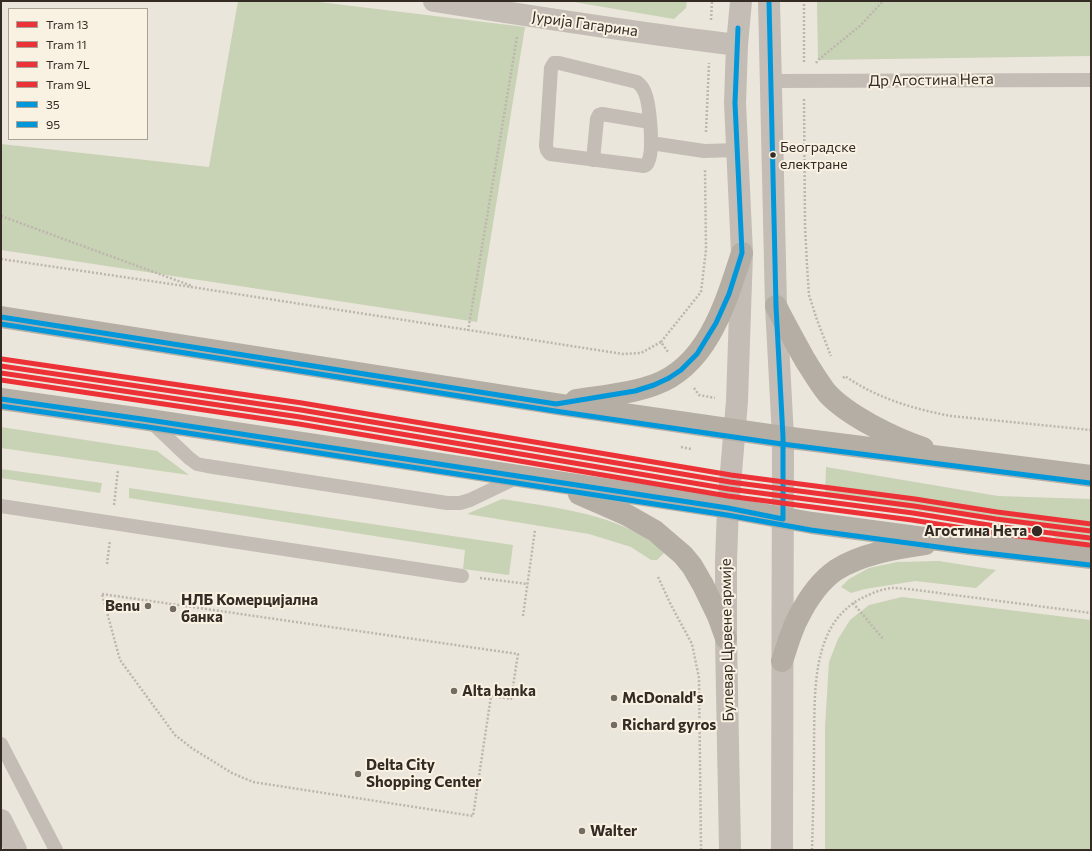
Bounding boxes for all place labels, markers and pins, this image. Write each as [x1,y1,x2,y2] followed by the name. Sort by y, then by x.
[780,139,856,172] place label: Београдске електране
[768,150,778,160] marker: Београдске електране
[924,522,1027,540] place label: Агостина Нета
[1030,524,1044,538] marker: Агостина Нета
[181,591,318,626] place label: НЛБ Комерцијална банка
[105,597,140,615] place label: Benu
[143,601,153,611] marker: Benu
[168,604,178,614] marker: НЛБ Комерцијална банка
[462,682,536,700] place label: Alta banka
[449,686,459,696] marker: Alta banka
[622,689,703,707] place label: McDonald's
[609,693,619,703] marker: McDonald's
[622,716,716,734] place label: Richard gyros
[609,720,619,730] marker: Richard gyros
[366,756,482,791] place label: Delta City Shopping Center
[353,769,363,779] marker: Delta City Shopping Center
[590,822,637,840] place label: Walter
[577,826,587,836] marker: Walter

